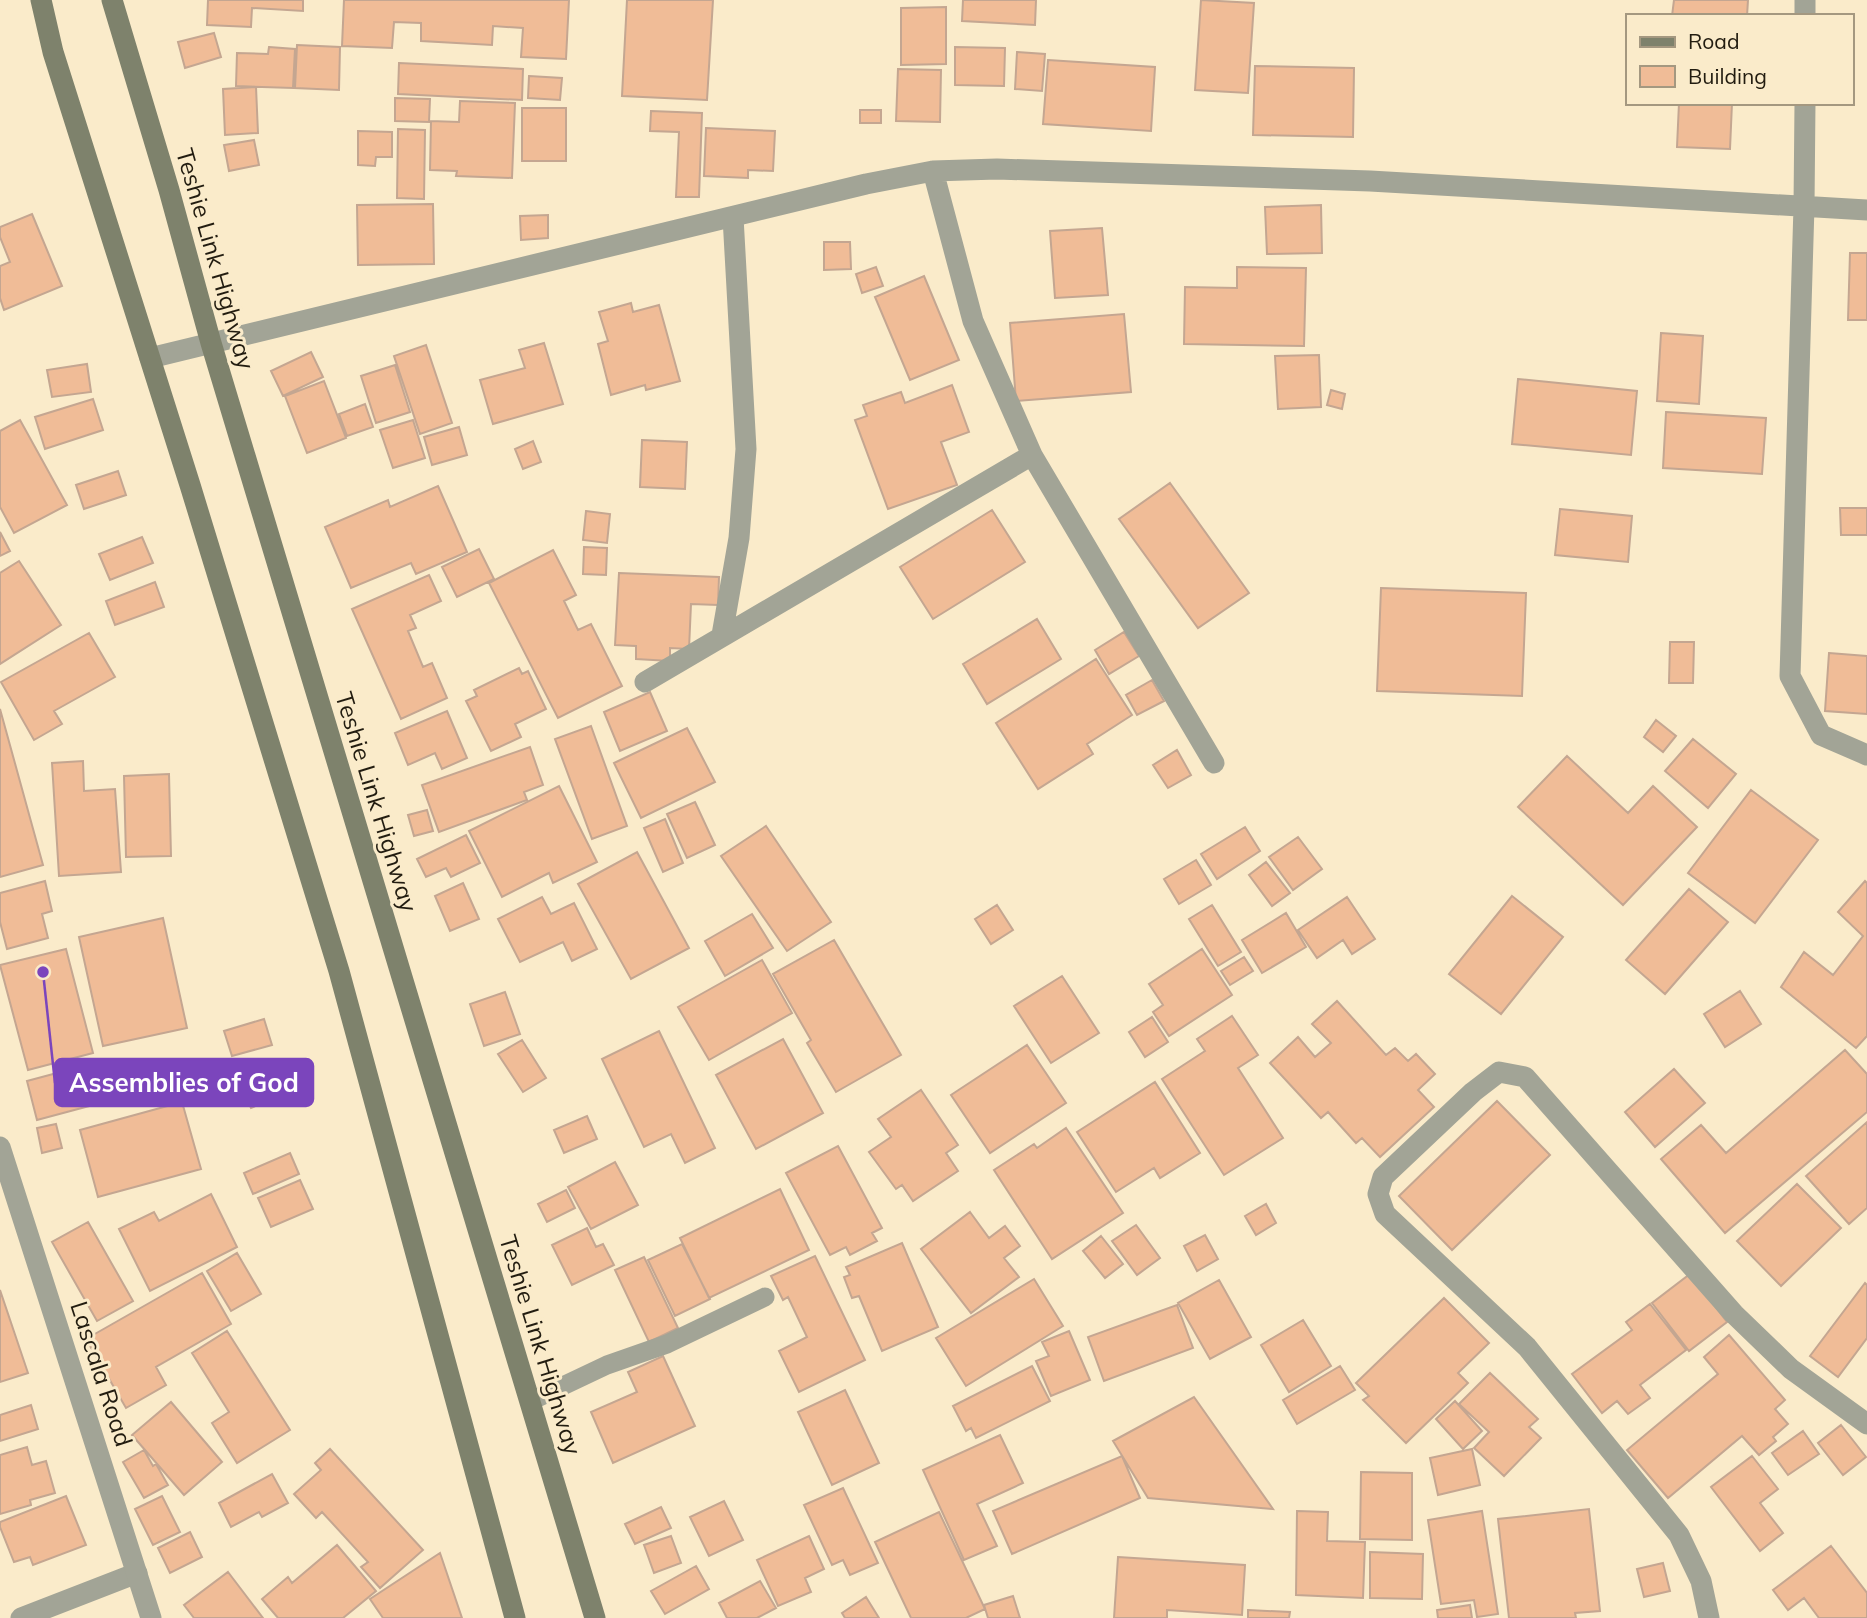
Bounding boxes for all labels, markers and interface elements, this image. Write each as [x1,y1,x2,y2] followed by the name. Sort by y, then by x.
[1626,14,1853,105] legend
[1688,28,1739,54] text: Road
[1688,63,1767,89] text: Building
[170,145,262,373] street label: Teshie Link Highway
[329,688,425,916] street label: Teshie Link Highway
[55,1059,313,1106] callout: Assemblies of God
[69,1066,299,1099] text: Assemblies of God
[493,1231,589,1459] street label: Teshie Link Highway
[64,1297,140,1450] street label: Lascala Road

